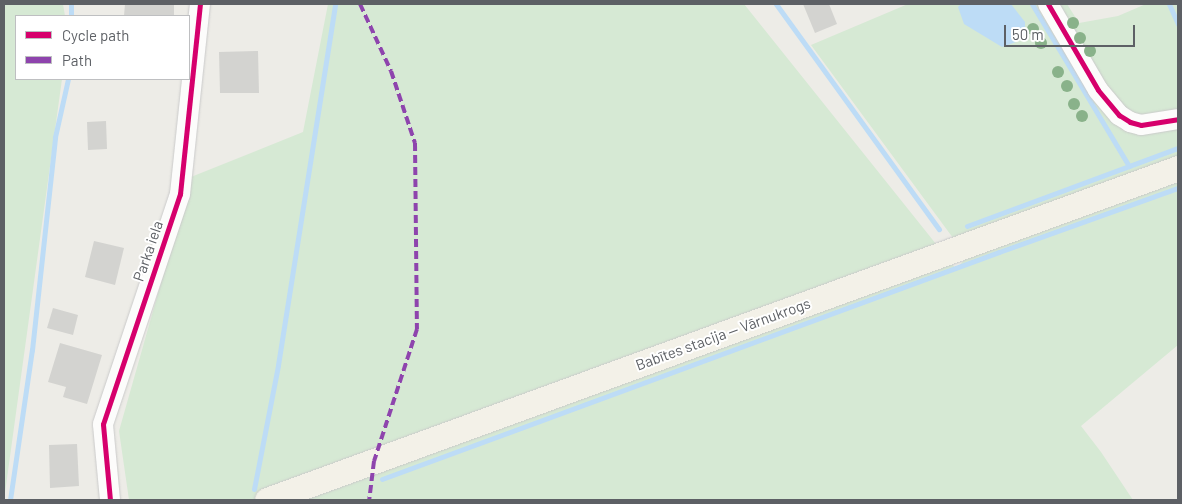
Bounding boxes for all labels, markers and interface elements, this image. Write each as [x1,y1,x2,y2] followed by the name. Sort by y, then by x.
[15,15,190,80] legend
[1007,15,1138,47] scale bar
[1012,25,1044,43] text: 50 m
[62,26,129,44] text: Cycle path
[62,51,92,69] text: Path
[129,218,167,284] street label: Parka iela
[633,294,813,374] street label: Babītes stacija — Vārnukrogs

